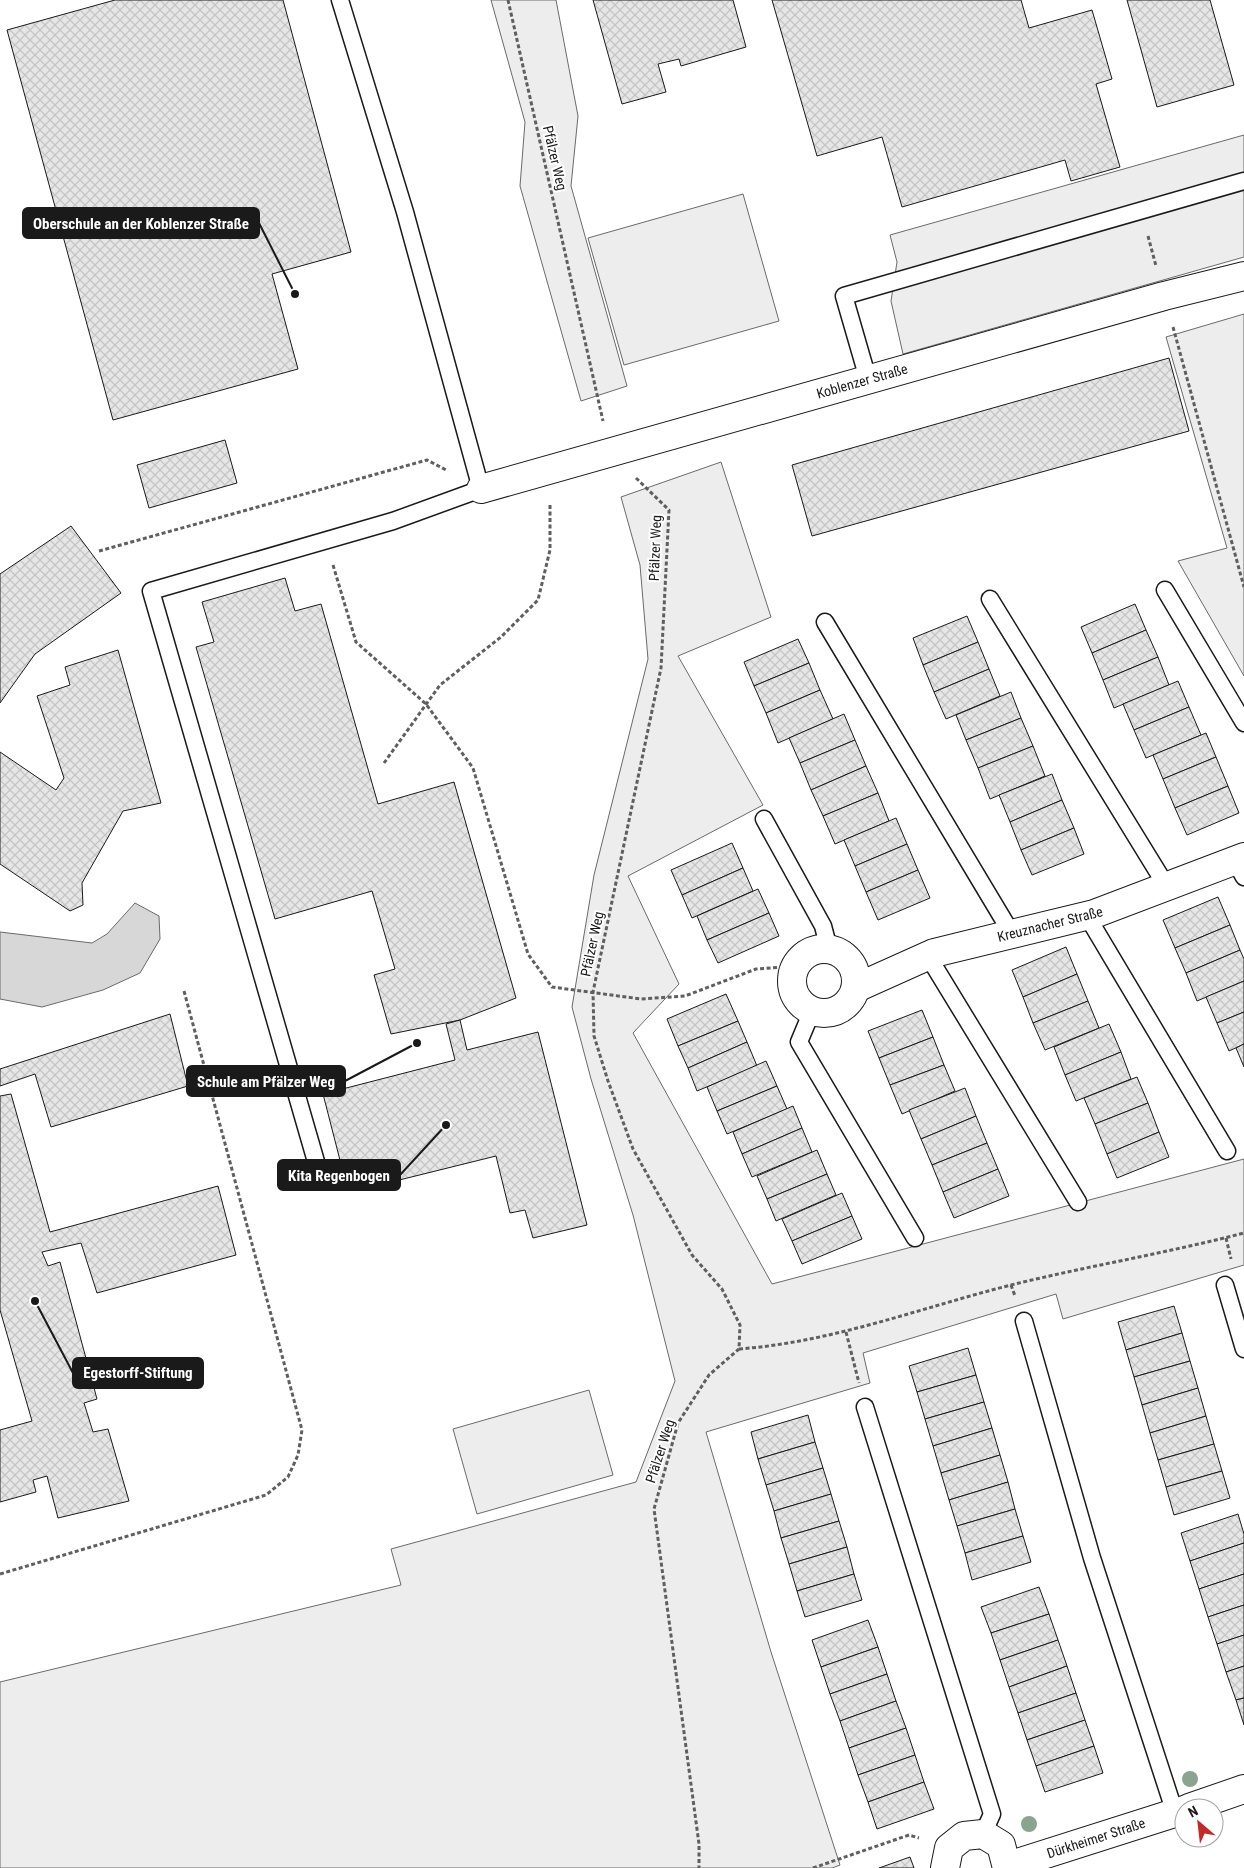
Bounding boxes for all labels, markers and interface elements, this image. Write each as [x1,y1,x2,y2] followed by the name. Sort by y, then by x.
[540,124,570,192] street label: Pfälzer Weg
[23,208,259,238] callout: Oberschule an der Koblenzer Straße
[33,215,249,233] text: Oberschule an der Koblenzer Straße
[815,360,910,402] street label: Koblenzer Straße
[646,515,664,581] street label: Pfälzer Weg
[996,903,1105,945] street label: Kreuznacher Straße
[577,910,607,978] street label: Pfälzer Weg
[187,1066,345,1096] callout: Schule am Pfälzer Weg
[197,1073,335,1091] text: Schule am Pfälzer Weg
[278,1160,400,1190] callout: Kita Regenbogen
[288,1167,390,1185] text: Kita Regenbogen
[73,1358,203,1388] callout: Egestorff-Stiftung
[83,1364,193,1382] text: Egestorff-Stiftung
[642,1417,678,1485] street label: Pfälzer Weg
[1174,1798,1224,1848] north arrow
[1185,1802,1200,1821] text: N
[1045,1814,1148,1861] street label: Dürkheimer Straße

